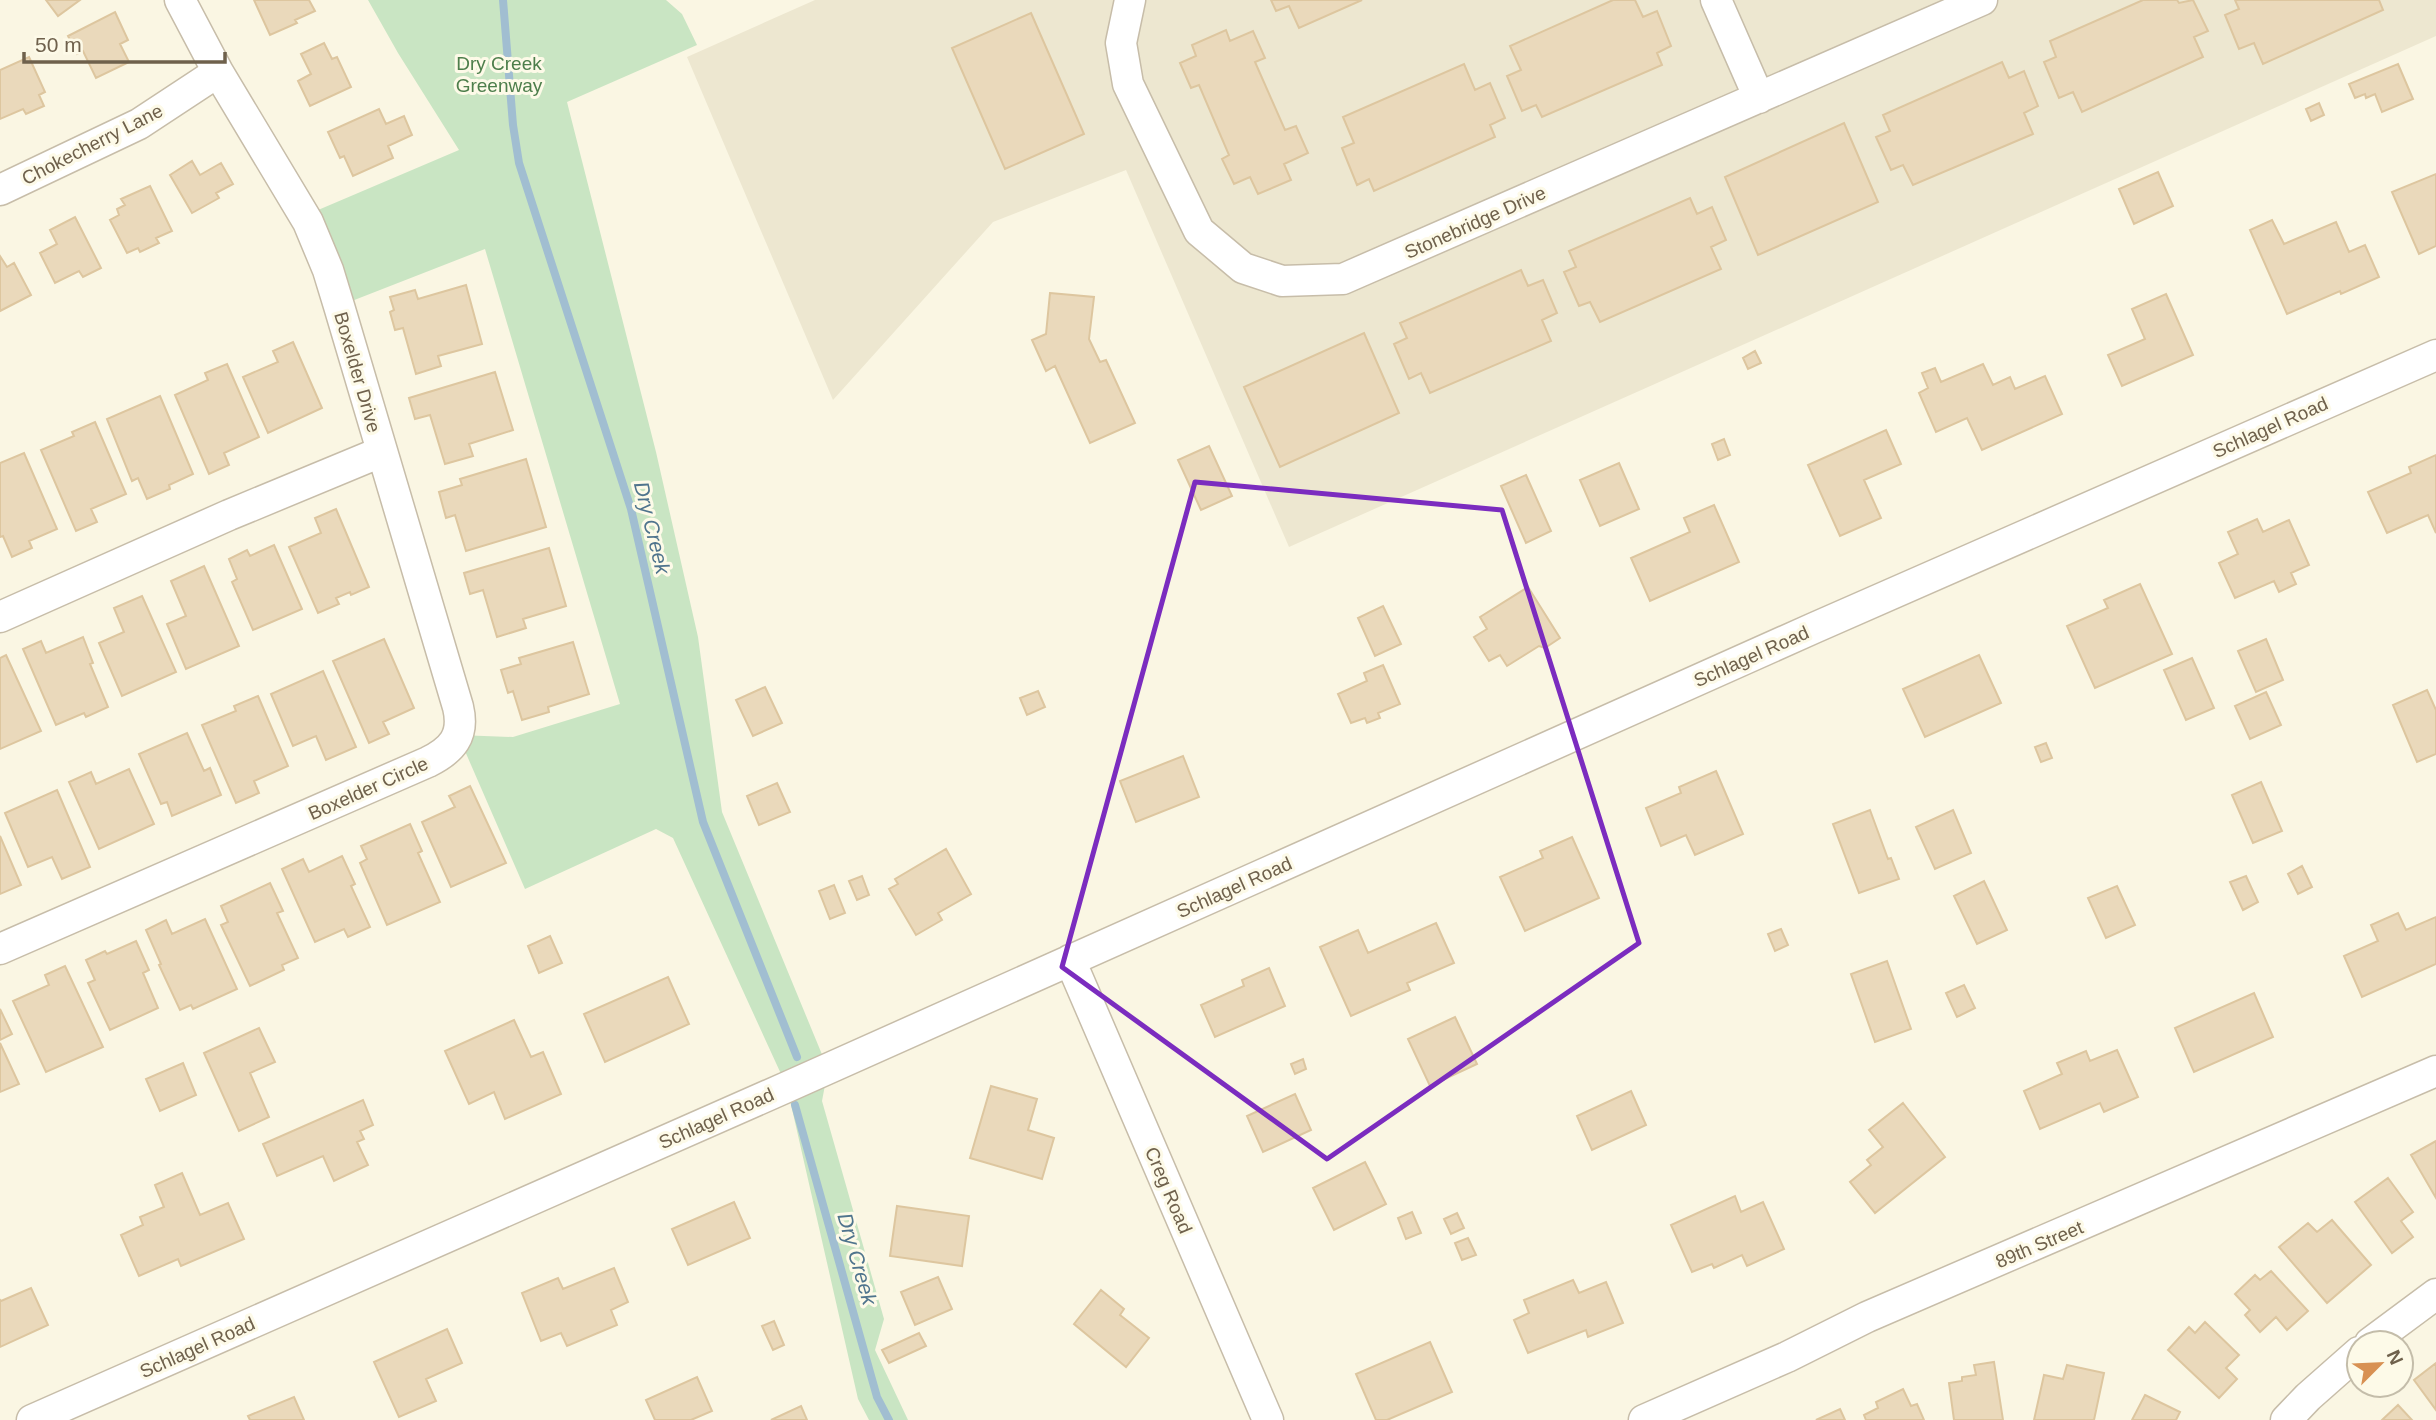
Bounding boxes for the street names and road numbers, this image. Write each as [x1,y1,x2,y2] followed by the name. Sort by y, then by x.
[18,100,166,189] street label: Chokecherry Lane
[1401,182,1549,263] street label: Stonebridge Drive
[330,309,385,435] street label: Boxelder Drive
[2209,393,2331,462] street label: Schlagel Road
[1690,622,1812,691] street label: Schlagel Road
[305,753,431,824] street label: Boxelder Circle
[1173,853,1295,922] street label: Schlagel Road
[655,1084,777,1153] street label: Schlagel Road
[1141,1144,1196,1237] street label: Creg Road
[1992,1216,2087,1272] street label: 89th Street
[136,1313,258,1382] street label: Schlagel Road

